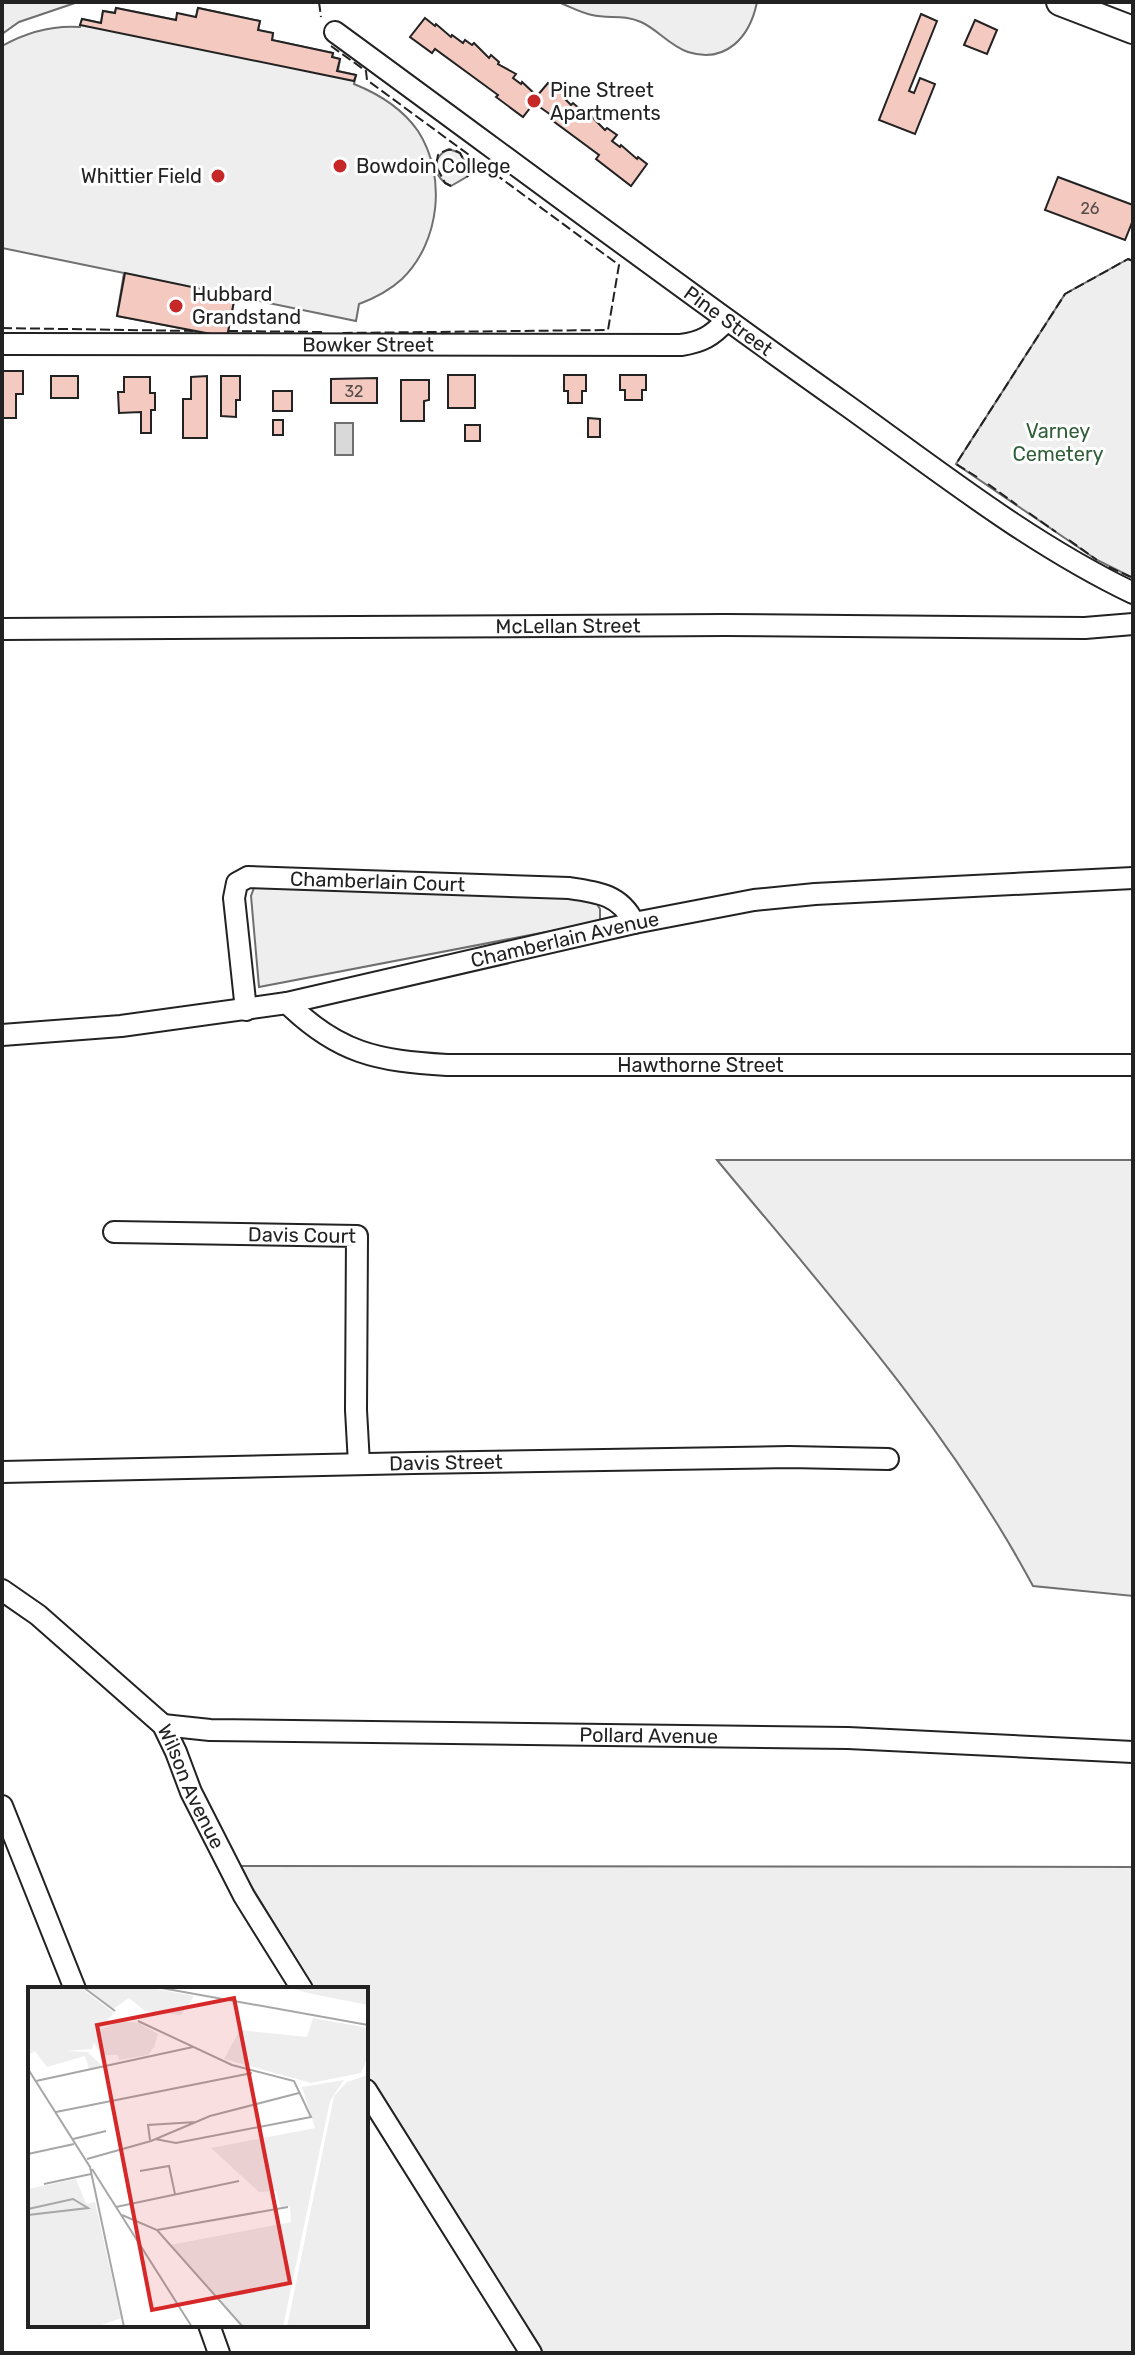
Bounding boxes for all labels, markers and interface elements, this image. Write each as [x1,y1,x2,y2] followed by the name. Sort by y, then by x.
[550,78,661,125] place label: Pine Street Apartments
[525,92,543,110] marker: Pine Street Apartments
[356,154,510,178] place label: Bowdoin College
[331,157,349,175] marker: Bowdoin College
[81,164,202,188] place label: Whittier Field
[209,167,227,185] marker: Whittier Field
[1080,199,1100,218] house number: 26
[679,281,778,361] street label: Pine Street
[192,282,301,329] place label: Hubbard Grandstand
[167,297,185,315] marker: Hubbard Grandstand
[302,332,434,357] street label: Bowker Street
[344,382,364,401] house number: 32
[1012,419,1104,466] park label: Varney Cemetery
[495,613,641,638] street label: McLellan Street
[290,866,466,896] street label: Chamberlain Court
[468,906,661,972] street label: Chamberlain Avenue
[617,1053,784,1077] street label: Hawthorne Street
[248,1222,356,1248] street label: Davis Court
[389,1450,503,1476] street label: Davis Street
[152,1720,230,1853] street label: Wilson Avenue
[579,1723,718,1748] street label: Pollard Avenue
[28,1987,368,2327] inset map

